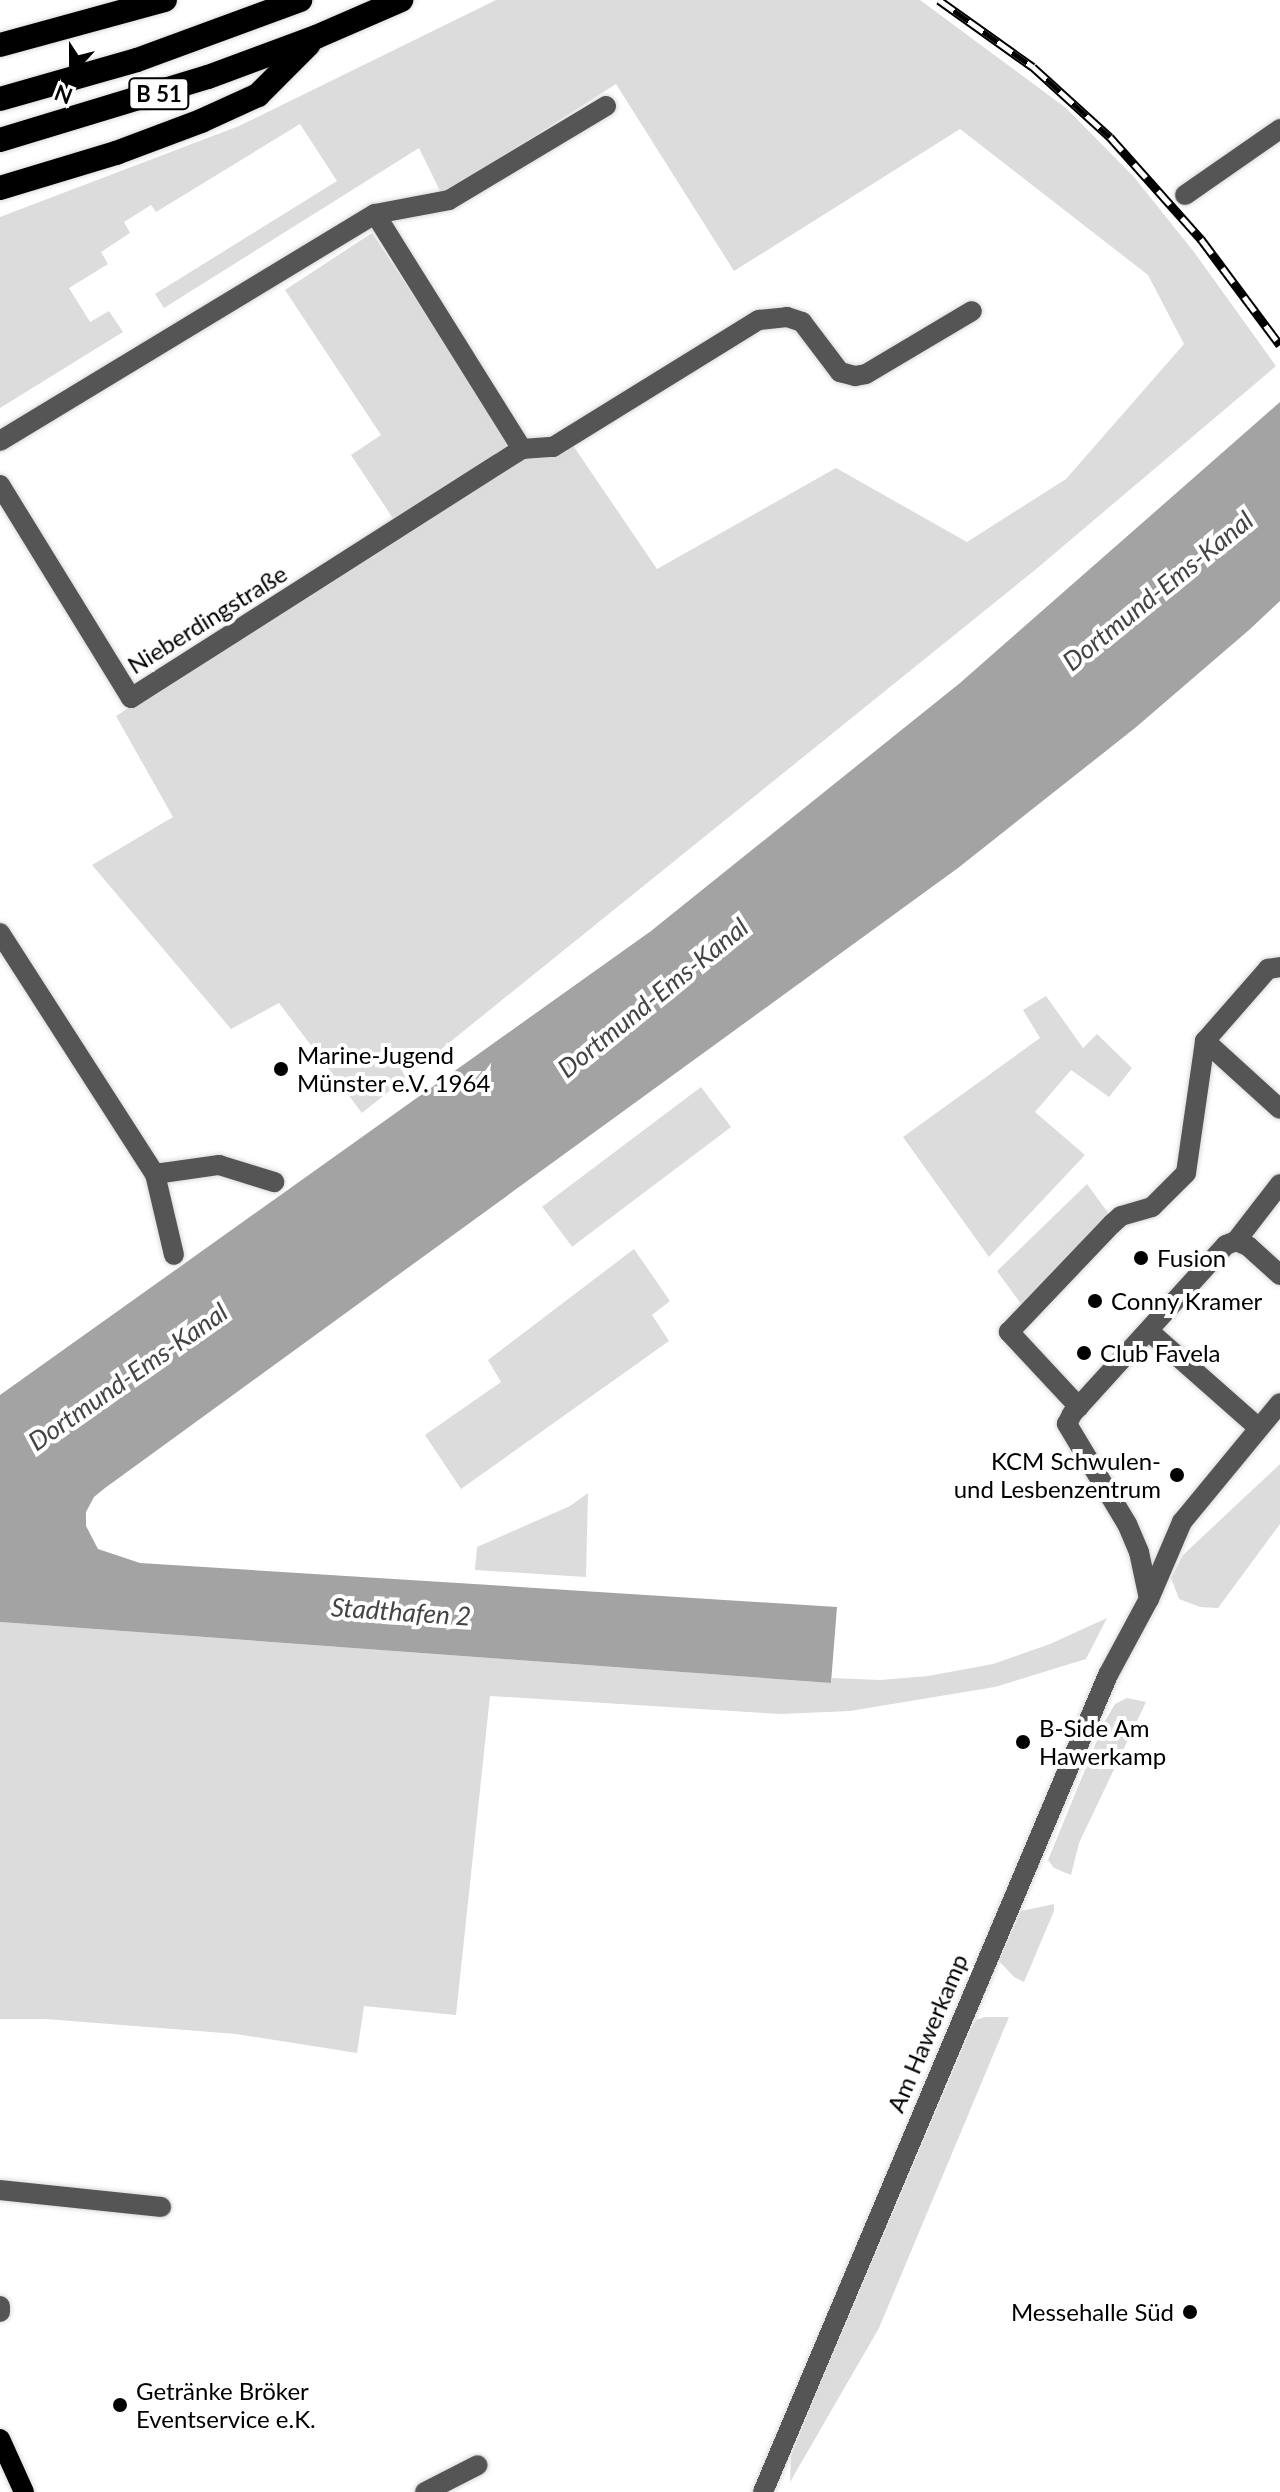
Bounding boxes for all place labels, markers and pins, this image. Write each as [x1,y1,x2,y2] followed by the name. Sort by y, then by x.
[297,1041,491,1097] place label: Marine-Jugend Münster e.V. 1964
[272,1060,290,1078] marker: Marine-Jugend Münster e.V. 1964
[1157,1244,1226,1272] place label: Fusion
[1132,1249,1150,1267] marker: Fusion
[1111,1287,1263,1315] place label: Conny Kramer
[1086,1292,1104,1310] marker: Conny Kramer
[1100,1339,1221,1367] place label: Club Favela
[1075,1344,1093,1362] marker: Club Favela
[954,1447,1161,1503] place label: KCM Schwulen- und Lesbenzentrum
[1168,1466,1186,1484] marker: KCM Schwulen- und Lesbenzentrum
[1039,1714,1166,1770] place label: B-Side Am Hawerkamp
[1014,1733,1032,1751] marker: B-Side Am Hawerkamp
[1011,2298,1174,2326] place label: Messehalle Süd
[1181,2303,1199,2321] marker: Messehalle Süd
[136,2377,316,2433] place label: Getränke Bröker Eventservice e.K.
[111,2396,129,2414] marker: Getränke Bröker Eventservice e.K.

